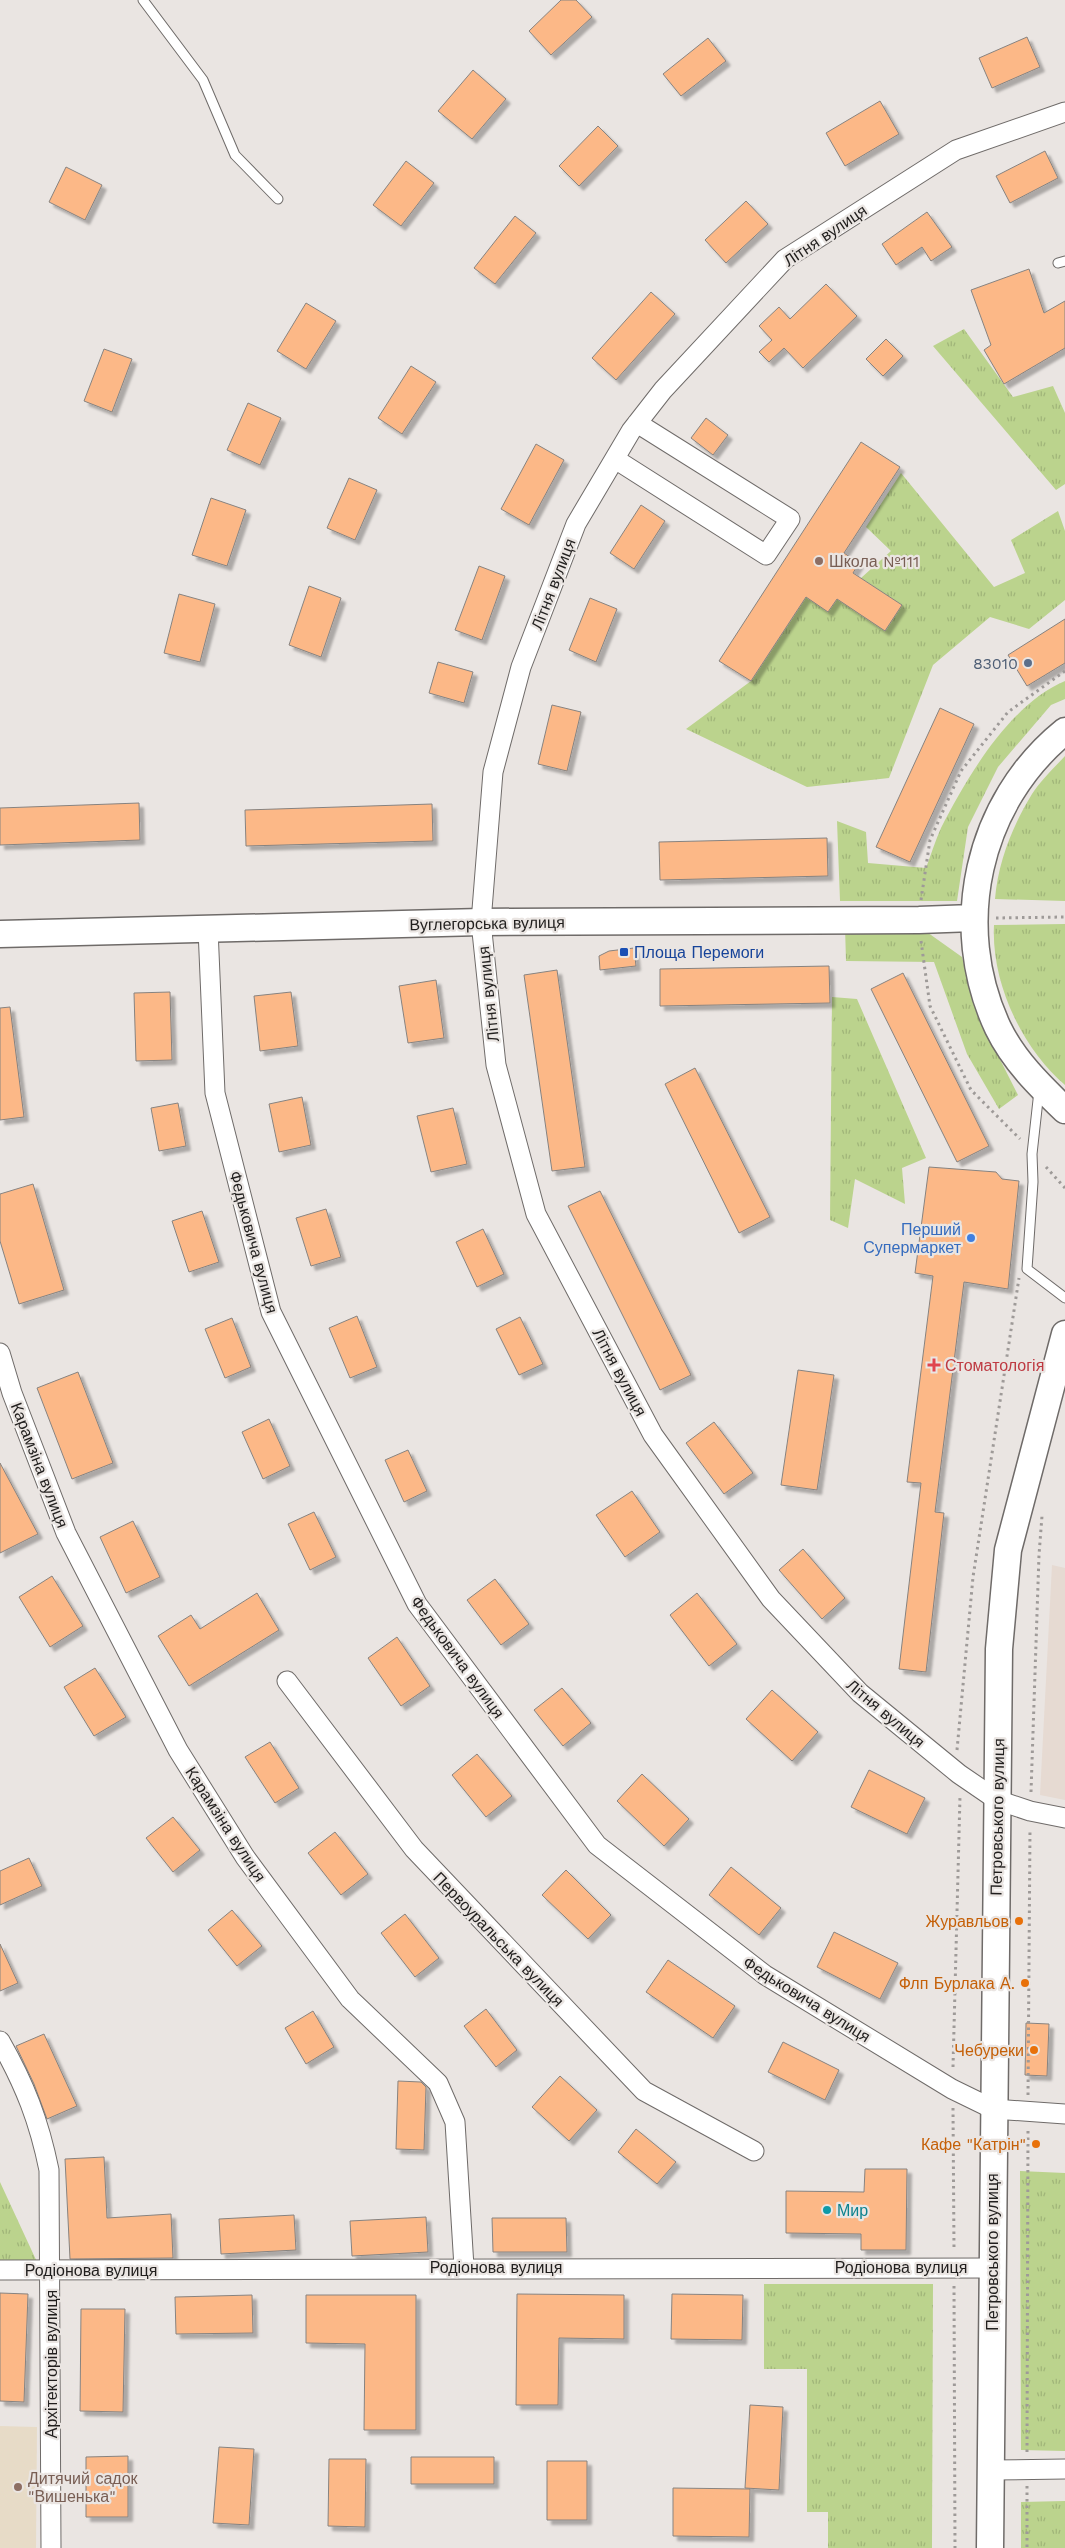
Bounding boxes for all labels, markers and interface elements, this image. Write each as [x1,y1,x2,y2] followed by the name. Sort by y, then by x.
[780,201,870,270] street label: Літня вулиця
[527,536,580,633] street label: Літня вулиця
[829,552,919,571] place label: Школа №111
[813,555,825,567] marker: Школа №111
[973,654,1018,673] place label: 83010
[1022,657,1034,669] marker: 83010
[409,913,565,934] street label: Вуглегорська вулиця
[634,943,764,962] place label: Площа Перемоги
[474,945,503,1043] street label: Літня вулиця
[618,946,630,958] marker: Площа Перемоги
[225,1169,282,1315] street label: Федьковича вулиця
[863,1220,962,1257] place label: Перший Супермаркет
[965,1232,977,1244] marker: Перший Супермаркет
[589,1325,651,1419] street label: Літня вулиця
[945,1356,1044,1375] place label: Стоматологія
[927,1358,941,1372] marker: Стоматологія
[7,1400,72,1531] street label: Карамзіна вулиця
[407,1592,508,1722] street label: Федьковича вулиця
[843,1675,929,1752] street label: Літня вулиця
[987,1738,1008,1896] street label: Петровського вулиця
[181,1763,270,1885] street label: Карамзіна вулиця
[429,1868,568,2011] street label: Первоуральська вулиця
[926,1912,1009,1931] place label: Журавльов
[1013,1915,1025,1927] marker: Журавльов
[740,1953,874,2046] street label: Федьковича вулиця
[899,1974,1015,1993] place label: Флп Бурлака А.
[1019,1977,1031,1989] marker: Флп Бурлака А.
[954,2041,1024,2060] place label: Чебуреки
[1028,2044,1040,2056] marker: Чебуреки
[921,2135,1026,2154] place label: Кафе "Катрін"
[1030,2138,1042,2150] marker: Кафе "Катрін"
[983,2173,1002,2331] street label: Петровського вулиця
[837,2201,868,2220] place label: Мир
[821,2204,833,2216] marker: Мир
[430,2258,562,2277] street label: Родіонова вулиця
[835,2258,967,2277] street label: Родіонова вулиця
[25,2261,157,2280] street label: Родіонова вулиця
[42,2290,61,2438] street label: Архітекторів вулиця
[28,2469,139,2506] place label: Дитячий садок "Вишенька"
[12,2481,24,2493] marker: Дитячий садок "Вишенька"

